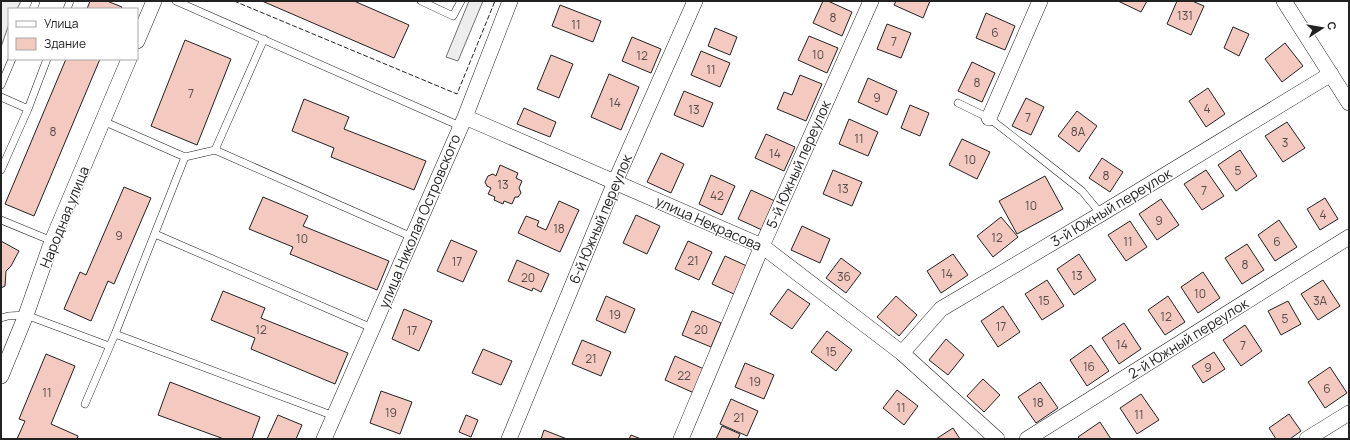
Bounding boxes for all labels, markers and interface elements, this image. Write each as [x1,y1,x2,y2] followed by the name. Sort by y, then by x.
[1177,7,1193,24] house number: 131
[8,8,138,60] legend
[1302,8,1342,48] north arrow
[830,9,837,26] house number: 8
[44,15,78,32] text: Улица
[571,16,581,33] house number: 11
[1324,20,1340,31] text: С
[991,24,999,41] house number: 6
[891,33,897,50] house number: 7
[44,35,86,52] text: Здание
[812,46,824,63] house number: 10
[636,47,648,64] house number: 12
[706,61,716,78] house number: 11
[974,74,981,91] house number: 8
[188,85,194,102] house number: 7
[873,89,881,106] house number: 9
[609,94,621,111] house number: 14
[761,96,835,231] street label: 5-й Южный переулок
[1203,100,1211,117] house number: 4
[688,101,700,118] house number: 13
[1025,109,1031,126] house number: 7
[50,123,57,140] house number: 8
[1071,123,1086,140] house number: 8А
[854,130,864,147] house number: 11
[374,131,464,311] street label: улица Николая Островского
[1282,134,1288,151] house number: 3
[769,145,781,162] house number: 14
[564,150,636,287] street label: 6-й Южный переулок
[964,151,976,168] house number: 10
[1235,162,1242,179] house number: 5
[35,163,93,271] street label: Народная улица
[1047,163,1176,251] street label: 3-й Южный переулок
[1103,167,1110,184] house number: 8
[497,176,509,193] house number: 13
[837,180,849,197] house number: 13
[1201,182,1207,199] house number: 7
[710,187,724,204] house number: 42
[653,191,765,255] street label: улица Некрасова
[1025,197,1037,214] house number: 10
[1319,206,1327,223] house number: 4
[1155,212,1163,229] house number: 9
[553,220,565,237] house number: 18
[115,227,123,244] house number: 9
[991,229,1003,246] house number: 12
[296,230,308,247] house number: 10
[1123,233,1133,250] house number: 11
[1273,233,1281,250] house number: 6
[687,252,699,269] house number: 21
[452,253,462,270] house number: 17
[1242,256,1249,273] house number: 8
[941,265,953,282] house number: 14
[1071,267,1083,284] house number: 13
[837,268,851,285] house number: 36
[521,269,535,286] house number: 20
[1194,285,1206,302] house number: 10
[1038,292,1050,309] house number: 15
[1313,292,1328,309] house number: 3А
[1124,293,1253,383] street label: 2-й Южный переулок
[609,306,621,323] house number: 19
[1160,308,1172,325] house number: 12
[1282,310,1289,327] house number: 5
[996,318,1006,335] house number: 17
[255,321,267,338] house number: 12
[694,321,708,338] house number: 20
[407,322,417,339] house number: 17
[1116,336,1128,353] house number: 14
[1240,337,1246,354] house number: 7
[825,343,837,360] house number: 15
[585,350,597,367] house number: 21
[1083,358,1095,375] house number: 16
[1204,359,1212,376] house number: 9
[677,367,691,384] house number: 22
[749,373,761,390] house number: 19
[1323,380,1331,397] house number: 6
[42,384,52,401] house number: 11
[1032,394,1044,411] house number: 18
[896,399,906,416] house number: 11
[385,404,397,421] house number: 19
[1134,406,1144,423] house number: 11
[733,409,745,426] house number: 21

